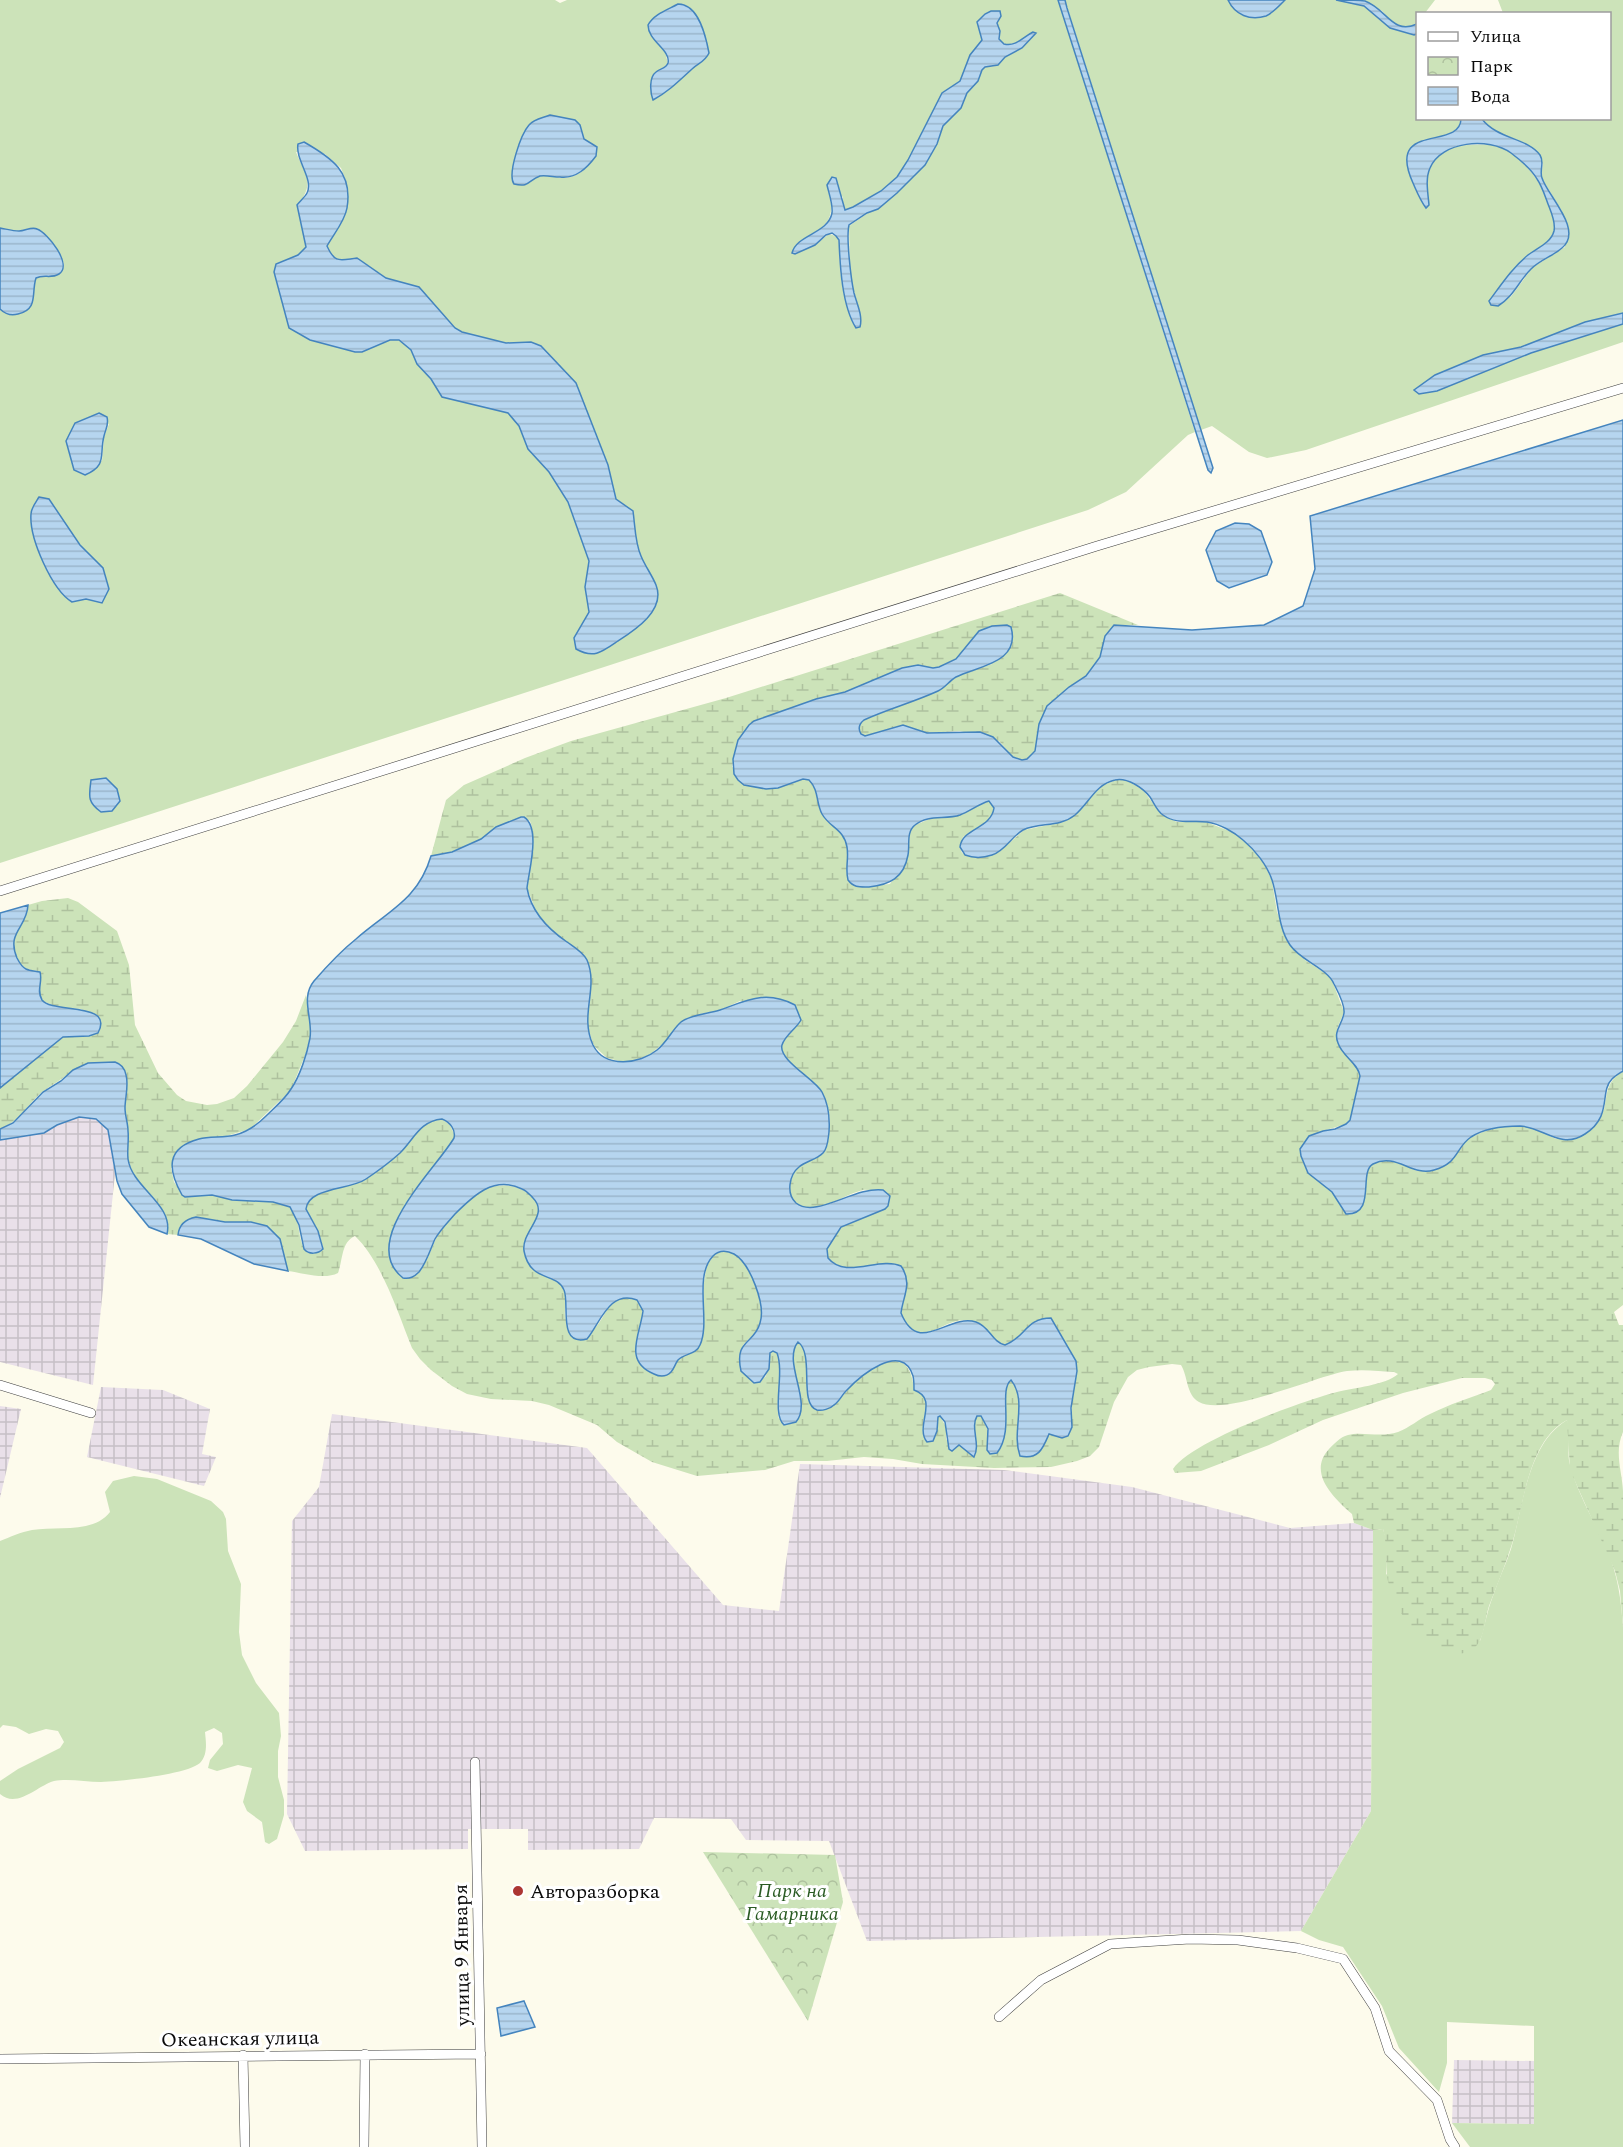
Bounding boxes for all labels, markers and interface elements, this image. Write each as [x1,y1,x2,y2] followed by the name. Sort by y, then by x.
[1416,12,1611,120] legend
[1470,23,1521,50] text: Улица
[1470,53,1513,80] text: Парк
[1470,83,1510,110] text: Вода
[745,1876,839,1929] park label: Парк на Гамарника
[530,1877,660,1907] place label: Авторазборка
[446,1884,478,2027] street label: улица 9 Января
[511,1884,525,1898] marker: Авторазборка
[161,2023,320,2055] street label: Океанская улица

